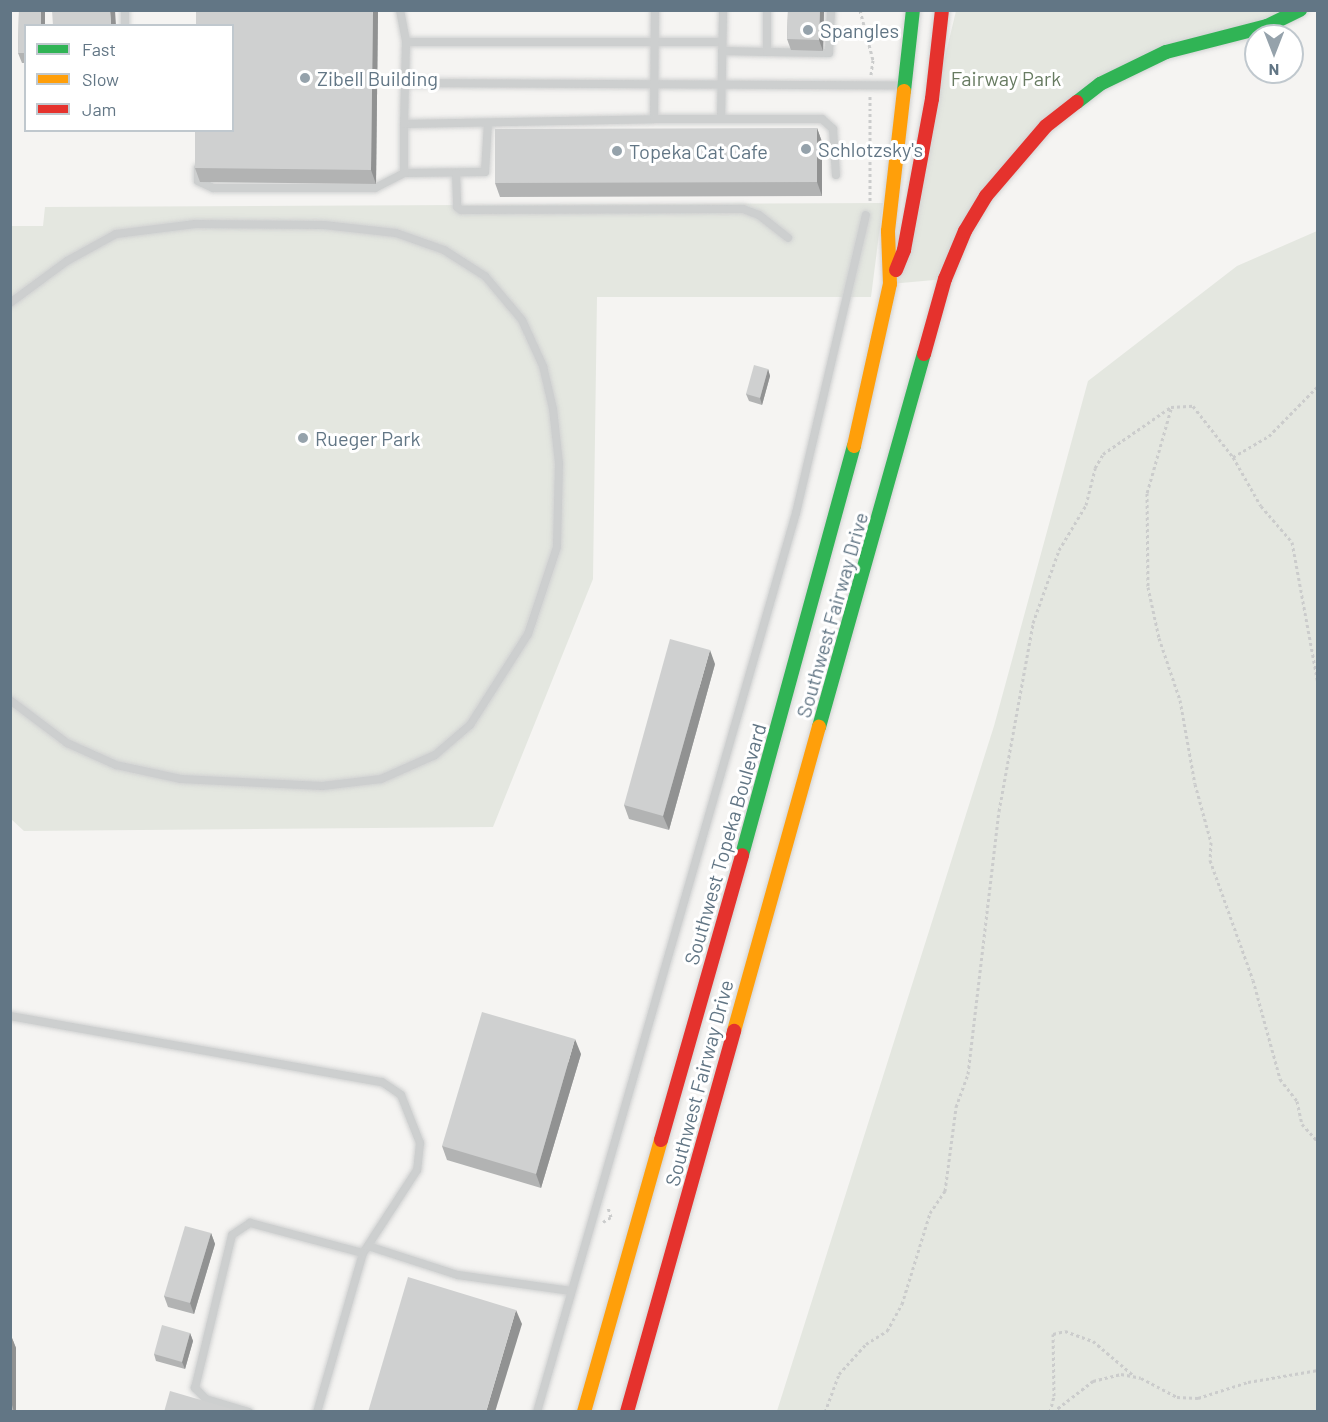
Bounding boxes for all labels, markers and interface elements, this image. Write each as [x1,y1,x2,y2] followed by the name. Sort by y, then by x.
[820,18,899,42] place label: Spangles
[801,23,815,37] marker: Spangles
[24,24,234,132] legend
[1244,24,1304,84] north arrow
[82,38,116,60] text: Fast
[1269,61,1279,80] text: N
[317,66,438,90] place label: Zibell Building
[951,66,1061,90] park label: Fairway Park
[82,68,119,90] text: Slow
[298,71,312,85] marker: Zibell Building
[82,98,116,120] text: Jam
[818,137,923,161] place label: Schlotzsky's
[629,139,768,163] place label: Topeka Cat Cafe
[799,142,813,156] marker: Schlotzsky's
[610,144,624,158] marker: Topeka Cat Cafe
[315,426,421,450] place label: Rueger Park
[296,431,310,445] marker: Rueger Park
[791,510,873,720] street label: Southwest Fairway Drive
[679,721,771,967] street label: Southwest Topeka Boulevard
[660,977,738,1189] street label: Southwest Fairway Drive

